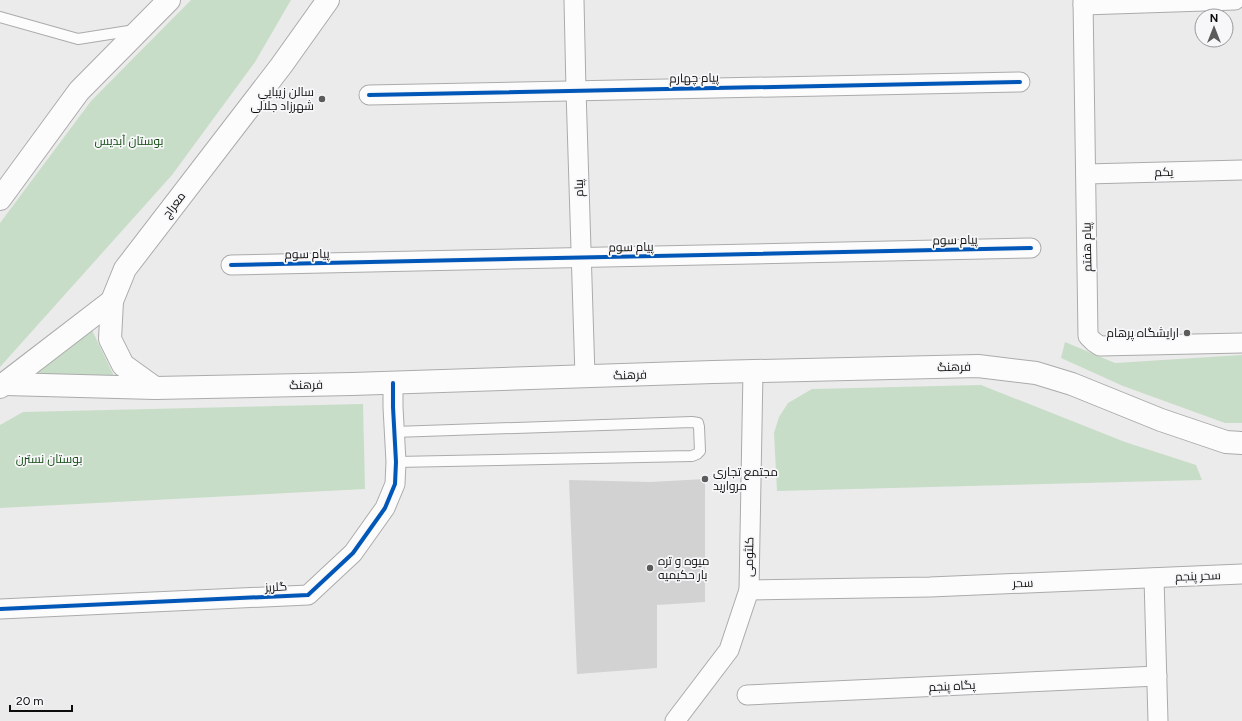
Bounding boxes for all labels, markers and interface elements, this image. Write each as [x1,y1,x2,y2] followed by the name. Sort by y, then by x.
[1194,8,1234,48] north arrow
[1210,12,1218,25] text: N
[669,71,720,87] street label: پیام چهارم
[250,85,314,113] place label: سالن زيبايي شهرزاد جلالى
[317,94,327,104] marker: سالن زيبايي شهرزاد جلالى
[94,134,164,148] park label: بوستان آبدیس
[1154,165,1174,180] street label: یکم
[572,178,588,197] street label: پیام
[160,189,189,221] street label: معراج
[1080,221,1096,272] street label: پیام هفتم
[932,233,979,249] street label: پیام سوم
[608,240,655,256] street label: پیام سوم
[284,247,331,263] street label: پیام سوم
[1106,326,1179,342] place label: ارایشگاه پرهام
[1182,328,1192,338] marker: ارایشگاه پرهام
[937,360,971,374] street label: فرهنگ
[613,367,647,383] street label: فرهنگ
[289,378,323,392] street label: فرهنگ
[16,452,82,466] park label: بوستان نسترن
[713,465,778,493] place label: مجتمع تجاری مروارید
[700,474,710,484] marker: مجتمع تجاری مروارید
[742,537,756,577] street label: کلثومی
[658,554,709,582] place label: میوه و تره بار حکیمیه
[645,563,655,573] marker: میوه و تره بار حکیمیه
[1175,568,1221,586] street label: سحر پنجم
[1011,576,1034,590] street label: سحر
[264,579,287,595] street label: گلریز
[928,678,977,696] street label: پگاه پنجم
[10,687,72,713] scale bar
[16,694,44,708] text: 20 m

